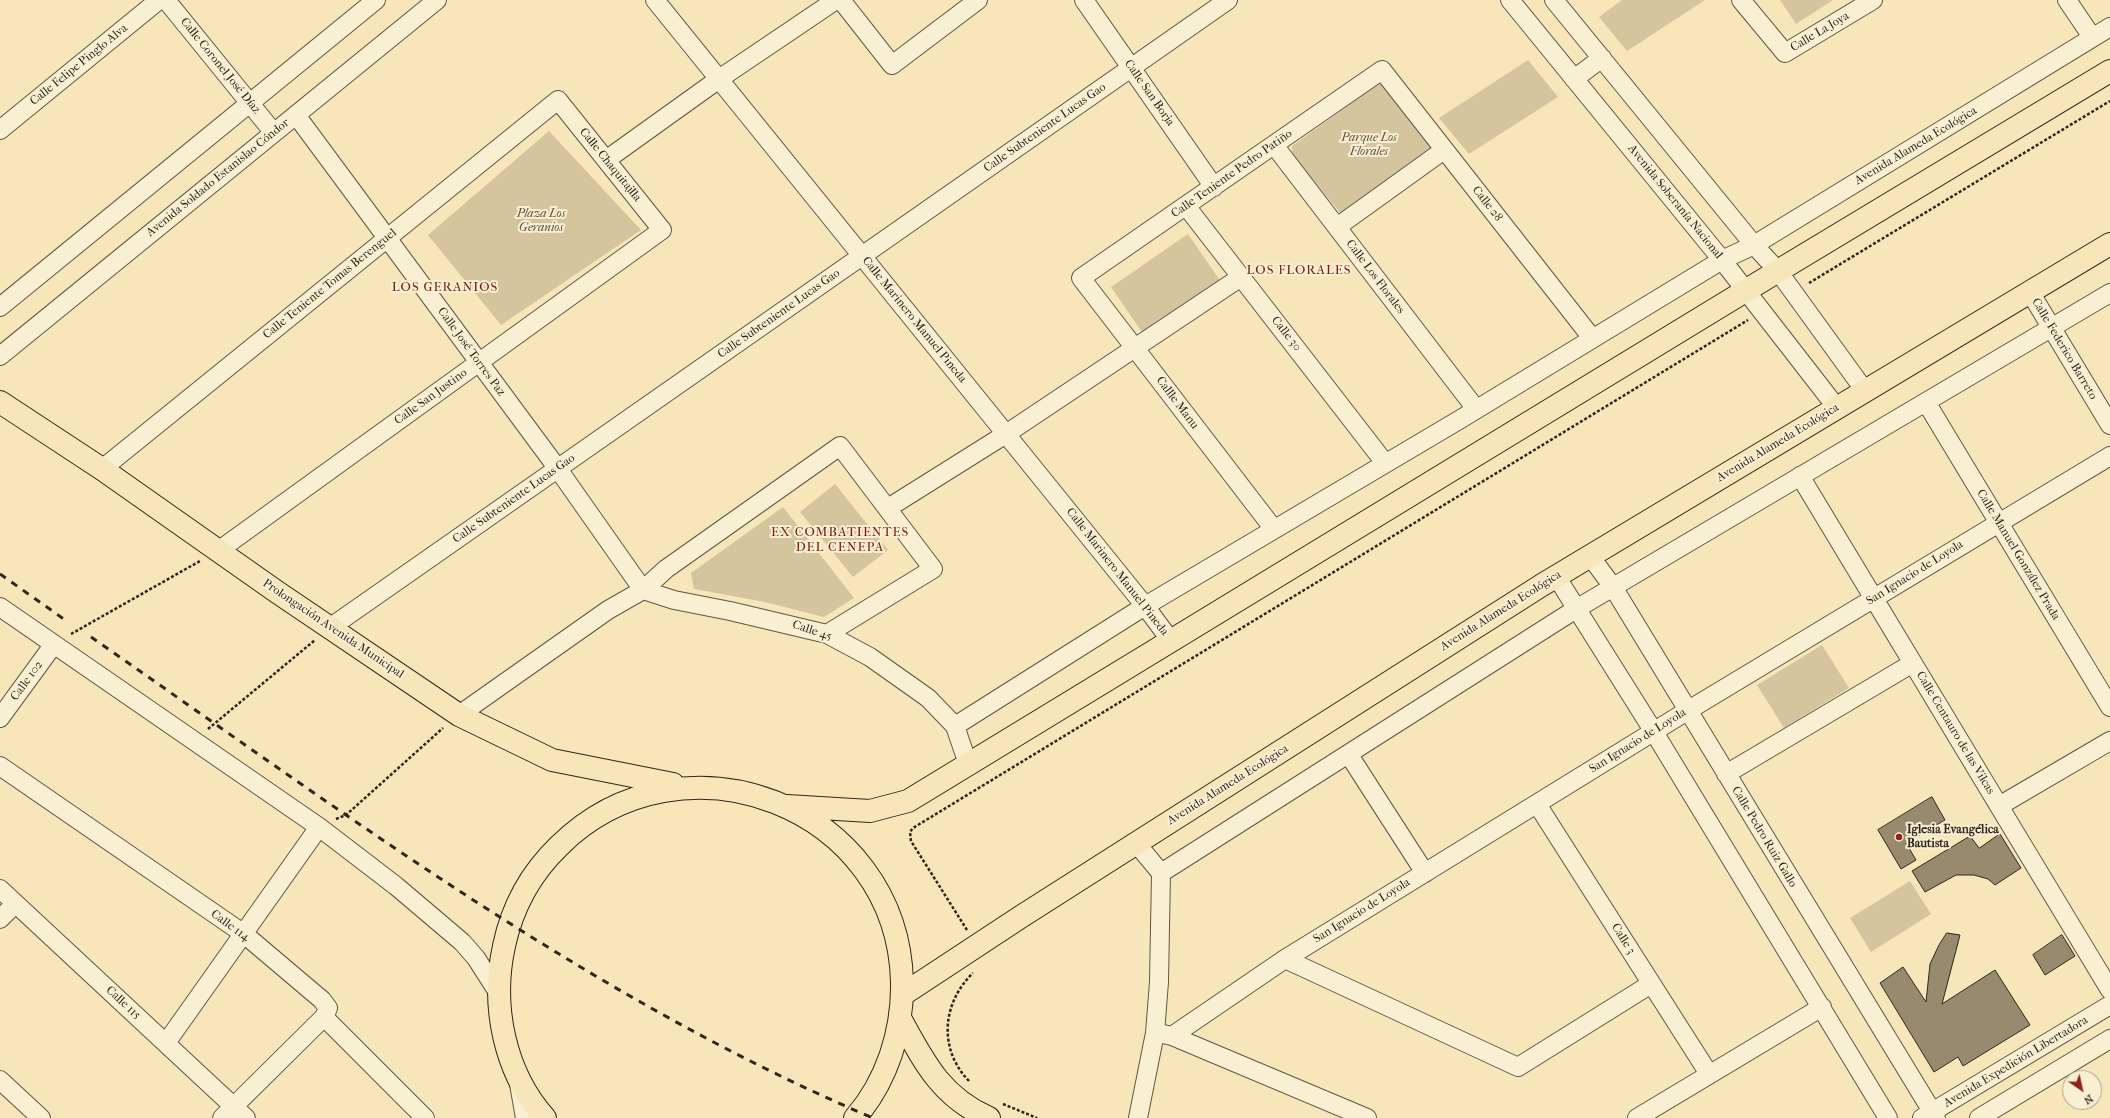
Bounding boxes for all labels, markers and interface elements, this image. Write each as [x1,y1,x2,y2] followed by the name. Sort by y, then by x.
[1788,9,1852,55] street label: Calle La Joya
[177,15,263,117] street label: Calle Coronel José Díaz
[27,21,131,109] street label: Calle Felipe Pinglo Alva
[1121,57,1177,129] street label: Calle San Borja
[981,80,1109,176] street label: Calle Subteniente Lucas Gao
[1852,104,1980,188] street label: Avenida Alameda Ecológica
[144,116,292,240] street label: Avenida Soldado Estanislao Cóndor
[576,125,644,205] street label: Calle Chaquitajlla
[1169,127,1295,221] street label: Calle Teniente Pedro Patiño
[1341,131,1397,159] park label: Parque Los Florales
[1624,142,1726,262] street label: Avenida Soberanía Nacional
[1469,183,1505,225] street label: Calle 28
[517,207,565,235] park label: Plaza Los Geranios
[260,226,400,342] street label: Calle Teniente Tomas Berenguel
[1342,237,1408,317] street label: Calle Los Florales
[859,254,969,386] street label: Calle Marinero Manuel Pineda
[1247,263,1351,279] district label: LOS FLORALES
[715,266,843,362] street label: Calle Subteniente Lucas Gao
[392,280,498,296] district label: LOS GERANIOS
[2028,296,2100,402] street label: Calle Federico Barreto
[434,305,508,399] street label: Calle José Torres Paz
[1268,314,1304,354] street label: Calle 30
[392,366,470,428] street label: Calle San Justino
[1153,374,1201,432] street label: Callle Manu
[1714,401,1842,485] street label: Avenida Alameda Ecológica
[450,451,578,547] street label: Calle Subteniente Lucas Gao
[1973,487,2063,623] street label: Calle Manuel González Prada
[1063,505,1171,639] street label: Calle Marinero Manuel Pineda
[771,525,909,556] district label: EX COMBATIENTES DEL CENEPA
[1864,537,1966,609] street label: San Ignacio de Loyola
[1438,568,1564,654] street label: Avenida Alameda Ecológica
[260,576,406,682] street label: Prolongación Avenida Municipal
[790,618,834,644] street label: Calle 45
[8,658,46,704] street label: Calle 102
[1913,669,1997,797] street label: Calle Centauro de las Vilcas
[1587,705,1689,777] street label: San Ignacio de Loyola
[1165,742,1291,828] street label: Avenida Alameda Ecológica
[1728,784,1800,890] street label: Calle Pedro Ruiz Gallo
[1907,823,1999,851] place label: Iglesia Evangélica Bautista
[1894,832,1904,842] marker: Iglesia Evangélica Bautista
[1311,875,1413,947] street label: San Ignacio de Loyola
[208,907,252,945] street label: Calle 114
[1608,921,1638,957] street label: Calle 3
[103,983,143,1023] street label: Calle 115
[1941,1013,2091,1111] street label: Avenida Expedición Libertadora
[2062,1070,2102,1110] north arrow
[2081,1092,2096,1107] text: N

